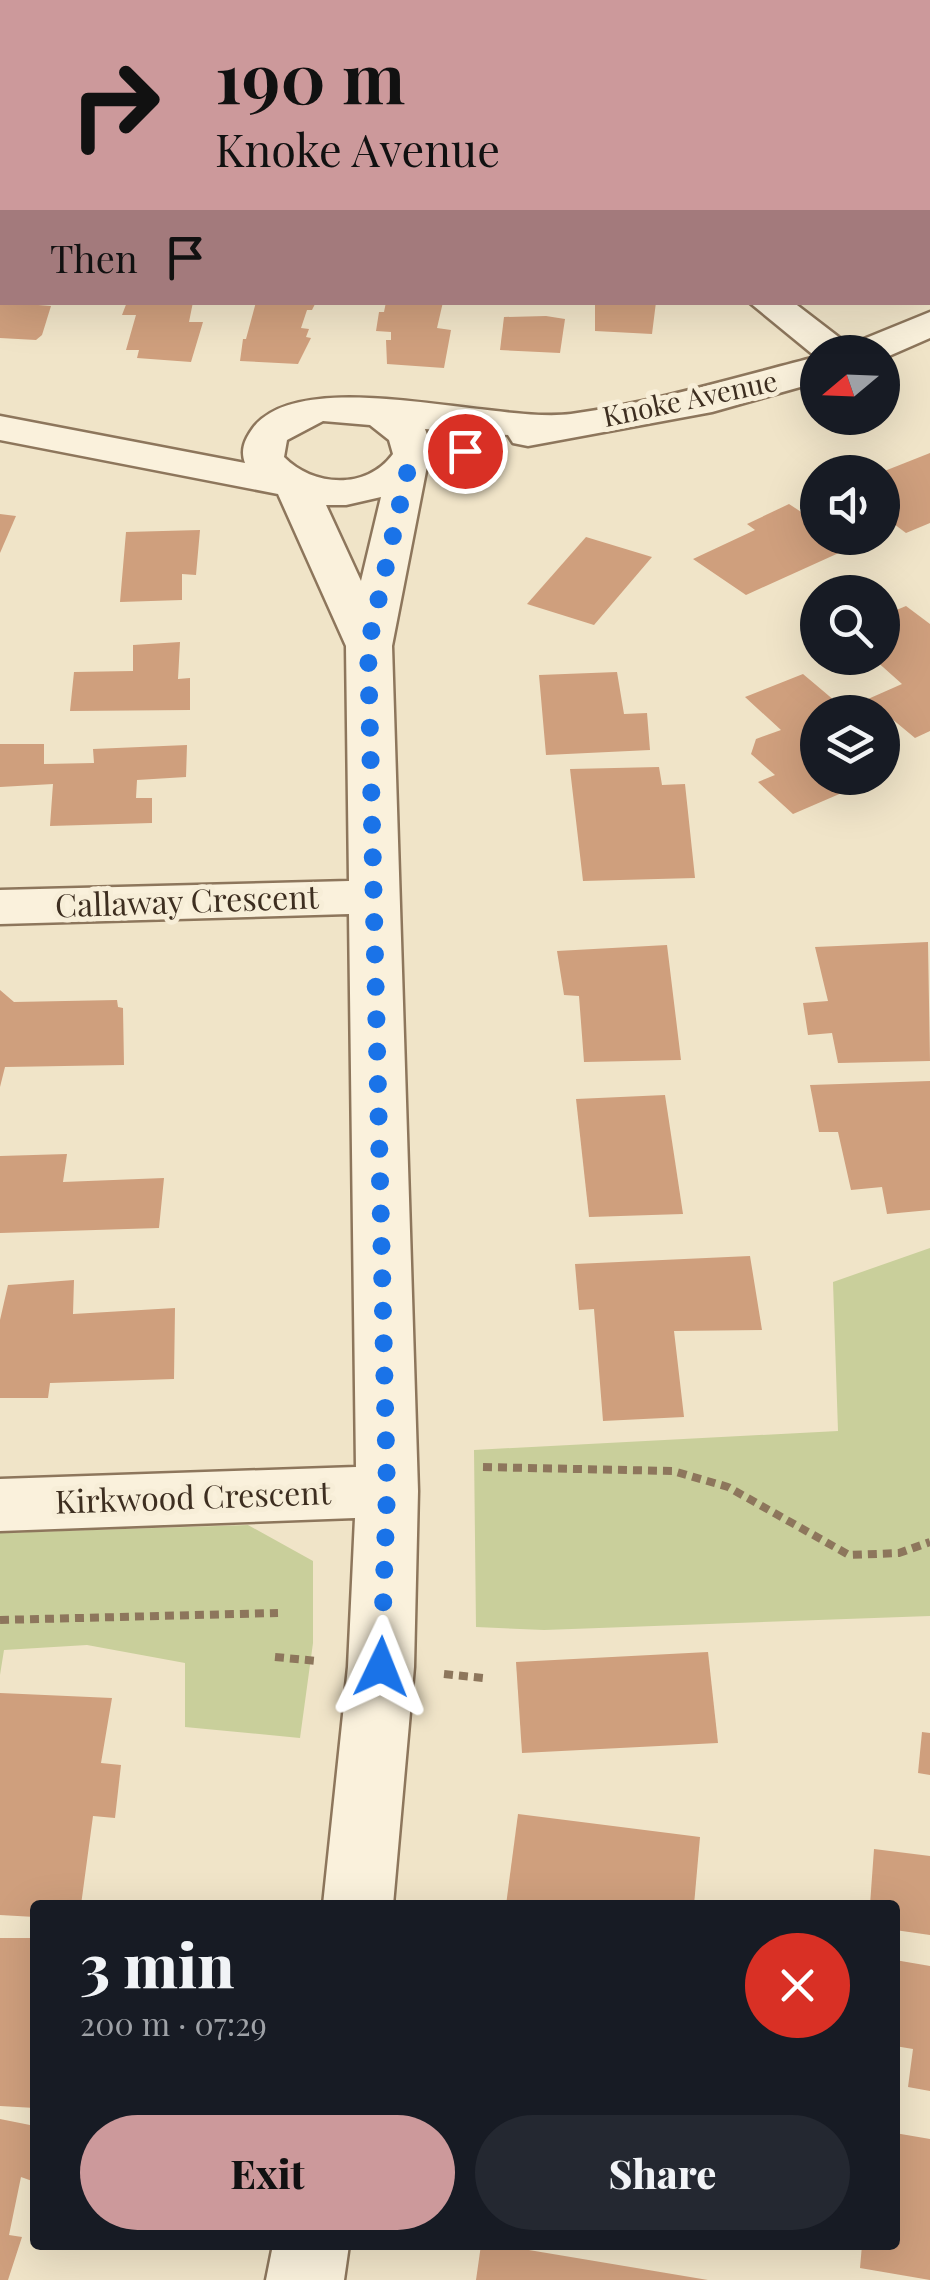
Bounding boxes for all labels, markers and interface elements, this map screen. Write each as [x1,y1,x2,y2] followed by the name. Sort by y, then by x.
[215,28,405,122] text: 190 m
[50,40,180,170] icon: right
[215,118,500,178] text: Knoke Avenue
[158,230,213,285] icon: arrive
[50,232,138,283] text: Then
[800,335,900,435] north arrow
[800,335,900,795] map controls
[599,361,780,434] street label: Knoke Avenue
[423,409,508,494] pin
[438,424,493,479] icon: arrive
[800,455,900,555] button: sound
[800,575,900,675] button: search
[800,695,900,795] button: layers
[54,873,320,926] street label: Callaway Crescent
[54,1469,332,1522] street label: Kirkwood Crescent
[329,1615,433,1719] position arrow
[80,1923,234,2003] text: 3 min
[745,1933,850,2038] button: close
[80,2001,267,2044] text: 200 m · 07:29
[80,2115,455,2230] button: Exit
[475,2115,850,2230] button: Share

